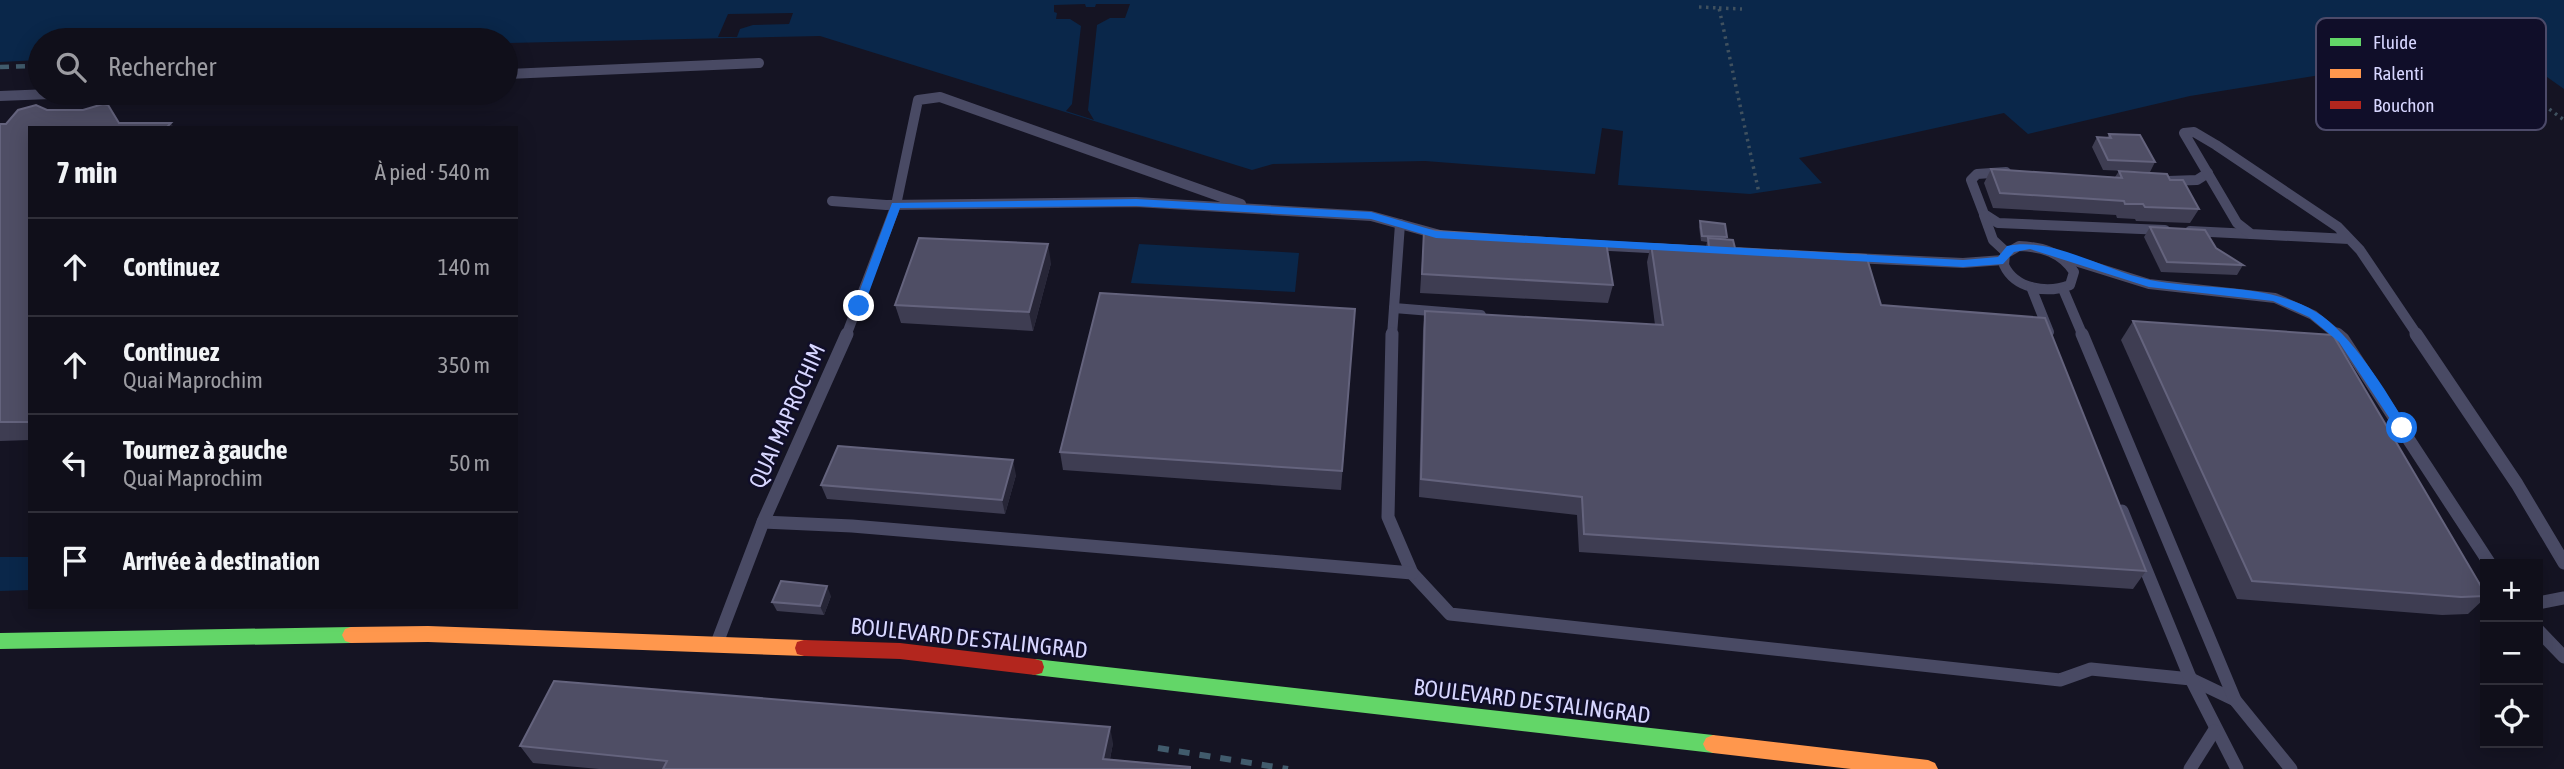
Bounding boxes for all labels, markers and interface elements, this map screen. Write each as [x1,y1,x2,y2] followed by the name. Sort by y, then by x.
[2316,18,2546,130] legend
[28,28,518,105] search box
[2373,31,2417,53] text: Fluide
[52,48,90,86] icon: search
[108,52,216,82] text: Rechercher
[2373,62,2424,84] text: Ralenti
[2373,94,2435,116] text: Bouchon
[56,155,117,189] text: 7 min
[375,159,490,185] text: À pied · 540 m
[56,248,94,286] icon: ahead
[123,252,219,282] text: Continuez
[438,254,490,280] text: 140 m
[843,290,874,321] route end
[123,337,219,367] text: Continuez
[744,340,830,492] street label: QUAI MAPROCHIM
[56,346,94,384] icon: ahead
[438,352,490,378] text: 350 m
[123,367,263,393] text: Quai Maprochim
[2386,412,2417,443] route start
[123,435,288,465] text: Tournez à gauche
[56,444,94,482] icon: left
[449,450,490,476] text: 50 m
[123,465,263,491] text: Quai Maprochim
[56,542,94,580] icon: arrive
[123,546,320,576] text: Arrivée à destination
[2480,559,2543,748] map controls
[2480,559,2543,622] button: +
[849,613,1089,663] street label: BOULEVARD DE STALINGRAD
[2480,622,2543,685] button: −
[1412,674,1652,728] street label: BOULEVARD DE STALINGRAD
[2480,685,2543,748] button: locate

